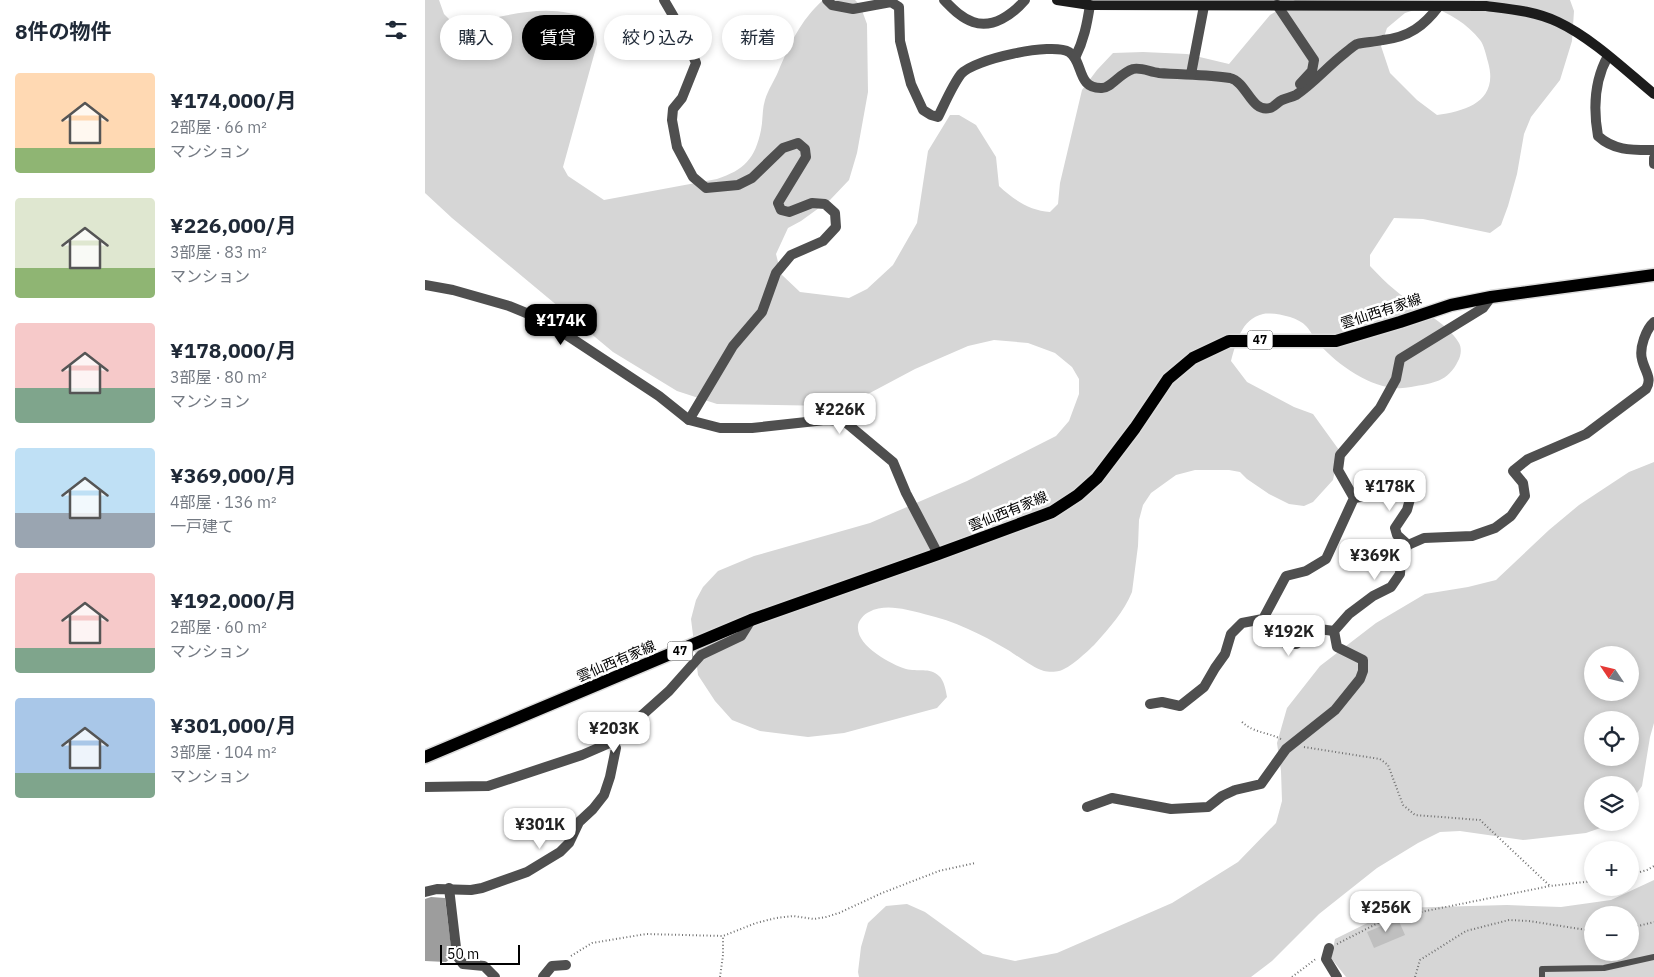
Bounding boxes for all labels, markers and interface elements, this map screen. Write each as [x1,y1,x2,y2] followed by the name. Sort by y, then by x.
[440,15,512,60] chip: 購入
[522,15,594,60] chip: 賃貸
[604,15,712,60] chip: 絞り込み
[722,15,794,60] chip: 新着
[382,16,410,44] icon: filters
[15,17,112,45] text: 8件の物件
[170,86,296,114] text: ¥174,000/月
[55,93,115,153] icon: home
[170,117,267,137] text: 2部屋 · 66 m²
[170,141,250,161] text: マンション
[170,211,296,239] text: ¥226,000/月
[55,218,115,278] icon: home
[170,242,267,262] text: 3部屋 · 83 m²
[170,266,250,286] text: マンション
[1338,289,1424,333] street label: 雲仙西有家線
[526,304,596,346] pin: ¥174K
[536,310,586,330] text: ¥174K
[1247,330,1273,350] road number: 47
[170,336,296,364] text: ¥178,000/月
[55,343,115,403] icon: home
[170,367,267,387] text: 3部屋 · 80 m²
[170,391,250,411] text: マンション
[805,392,875,435] pin: ¥226K
[815,399,865,419] text: ¥226K
[170,461,296,489] text: ¥369,000/月
[55,468,115,528] icon: home
[1355,470,1425,512] pin: ¥178K
[1365,476,1415,496] text: ¥178K
[966,487,1050,535] street label: 雲仙西有家線
[170,492,276,512] text: 4部屋 · 136 m²
[170,516,234,536] text: 一戸建て
[1340,538,1410,581] pin: ¥369K
[1350,545,1400,565] text: ¥369K
[170,586,296,614] text: ¥192,000/月
[55,593,115,653] icon: home
[1254,614,1324,657] pin: ¥192K
[170,617,267,637] text: 2部屋 · 60 m²
[1264,621,1314,641] text: ¥192K
[574,636,658,686] street label: 雲仙西有家線
[170,641,250,661] text: マンション
[667,641,693,660] road number: 47
[1584,646,1639,701] north arrow
[1584,646,1639,961] map controls
[170,711,296,739] text: ¥301,000/月
[1584,711,1639,766] button: locate
[579,712,649,754] pin: ¥203K
[55,718,115,778] icon: home
[589,718,639,738] text: ¥203K
[170,742,276,762] text: 3部屋 · 104 m²
[170,766,250,786] text: マンション
[1584,776,1639,831] button: layers
[505,808,575,850] pin: ¥301K
[515,814,565,834] text: ¥301K
[1584,841,1639,896] button: +
[1351,890,1421,933] pin: ¥256K
[1361,897,1411,917] text: ¥256K
[1584,906,1639,961] button: −
[440,942,520,965] scale bar
[447,945,479,963] text: 50 m

